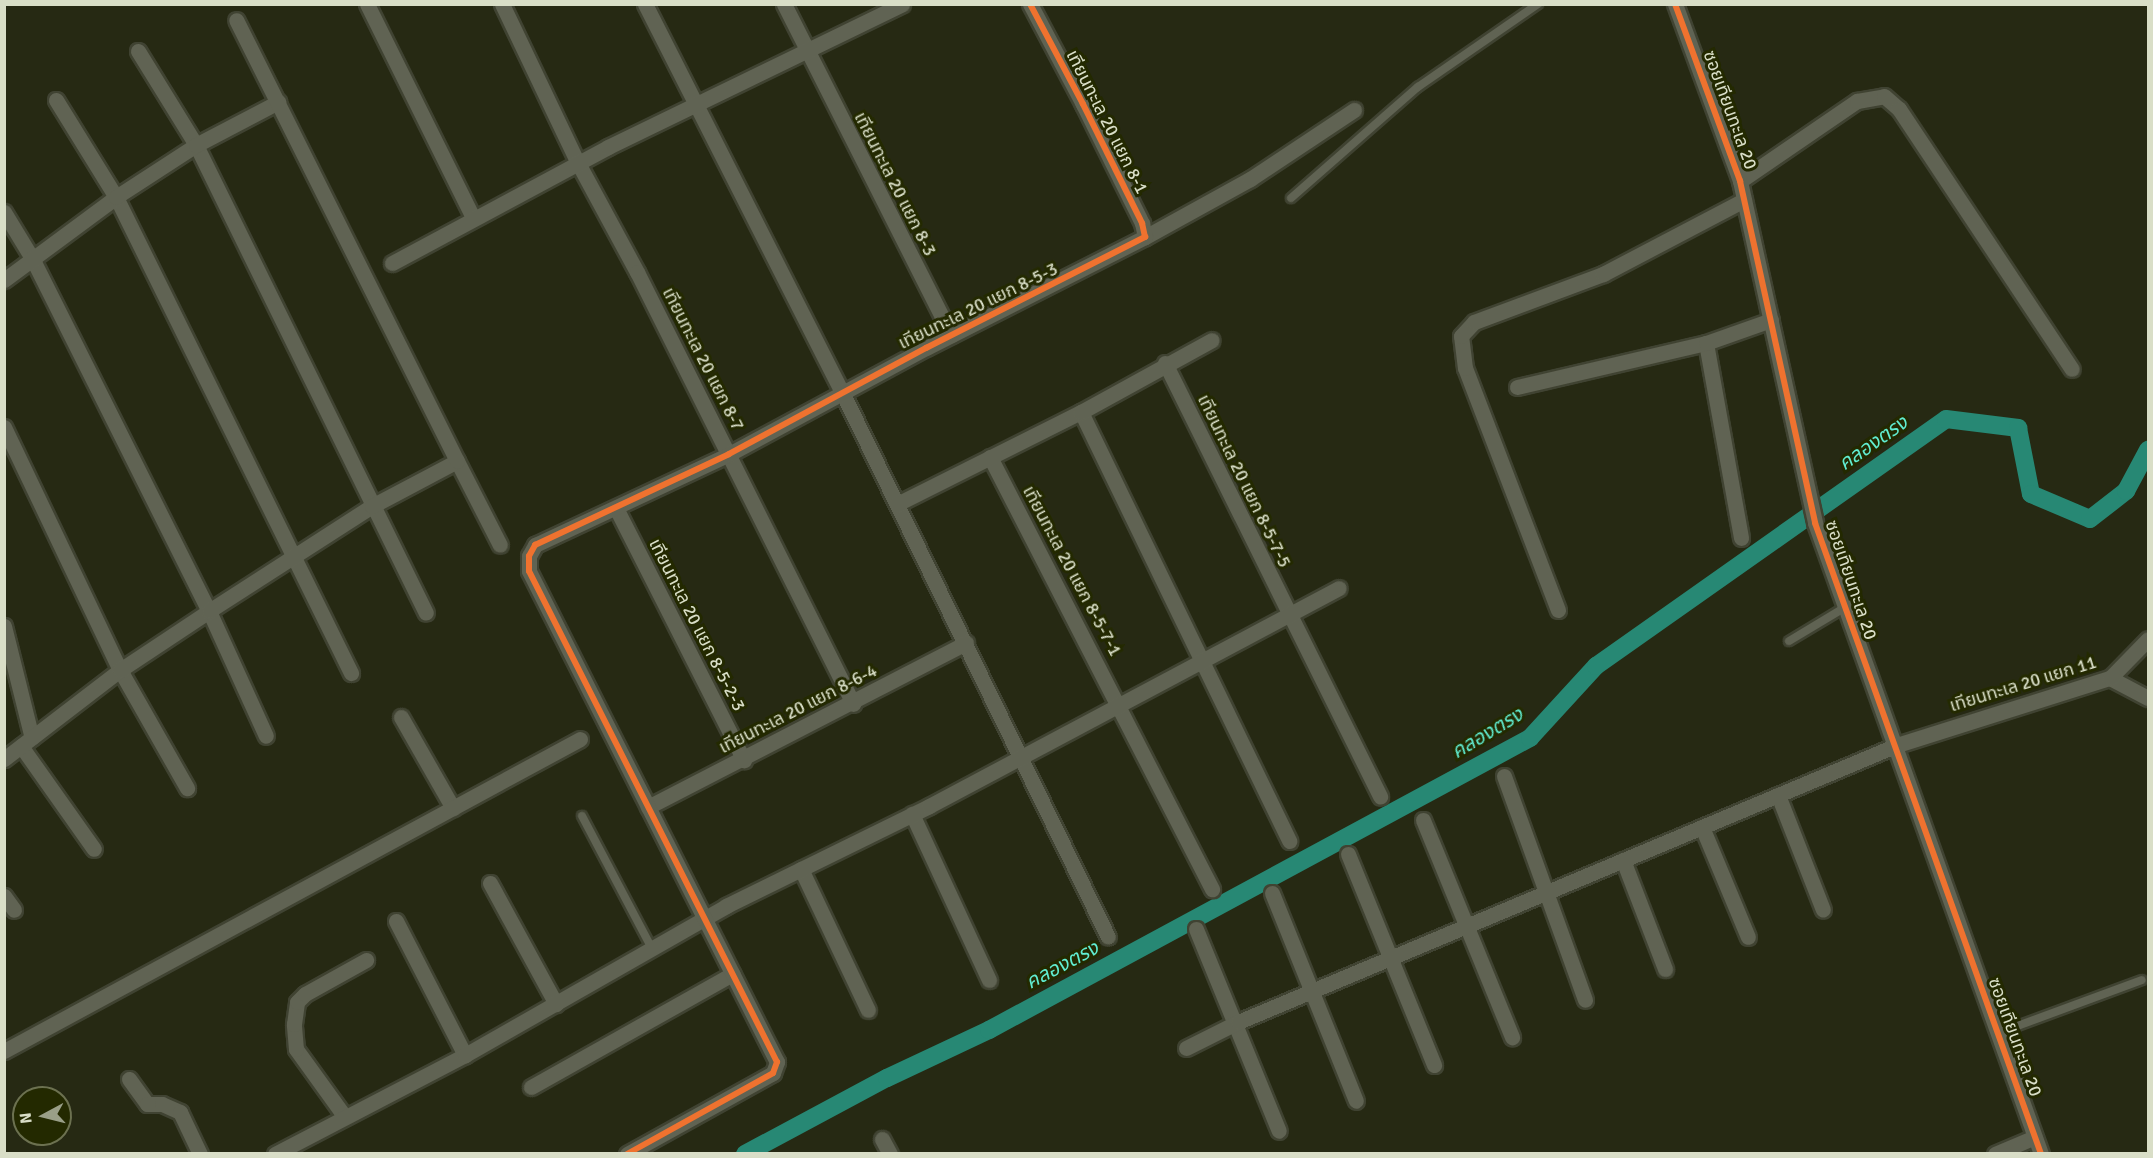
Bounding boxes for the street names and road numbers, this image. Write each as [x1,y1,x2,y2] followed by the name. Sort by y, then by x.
[1061,46,1153,198] street label: เทียนทะเล 20 แยก 8-1
[1698,48,1762,172] street label: ซอยเทียนทะเล 20
[849,108,941,260] street label: เทียนทะเล 20 แยก 8-3
[895,258,1061,354] street label: เทียนทะเล 20 แยก 8-5-3
[658,284,748,434] street label: เทียนทะเล 20 แยก 8-7
[1193,391,1295,571] street label: เทียนทะเล 20 แยก 8-5-7-5
[1018,482,1126,660] street label: เทียนทะเล 20 แยก 8-5-7-1
[1820,517,1882,643] street label: ซอยเทียนทะเล 20
[644,535,750,715] street label: เทียนทะเล 20 แยก 8-5-2-3
[1947,651,2099,717] street label: เทียนทะเล 20 แยก 11
[715,660,881,758] street label: เทียนทะเล 20 แยก 8-6-4
[1983,975,2047,1099] street label: ซอยเทียนทะเล 20

